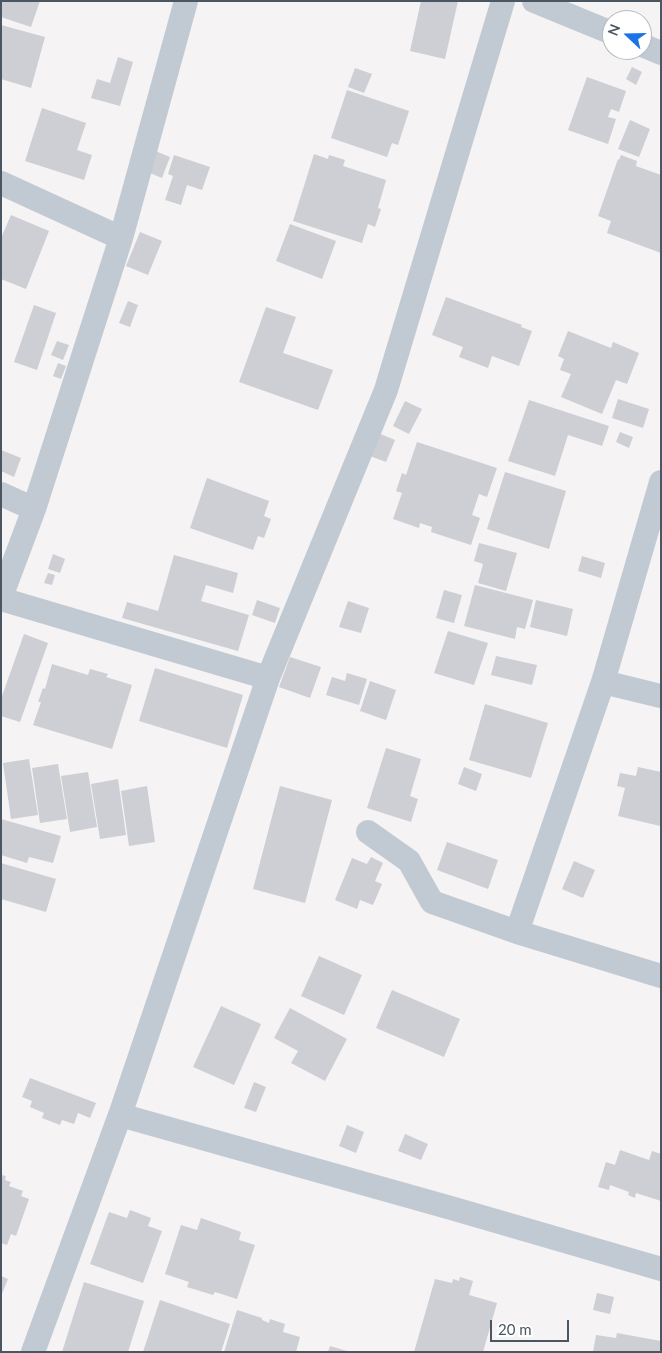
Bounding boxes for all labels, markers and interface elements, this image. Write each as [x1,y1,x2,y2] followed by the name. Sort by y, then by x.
[602,10,652,60] north arrow
[604,22,623,38] text: N
[492,1310,571,1342] scale bar
[498,1320,532,1338] text: 20 m

